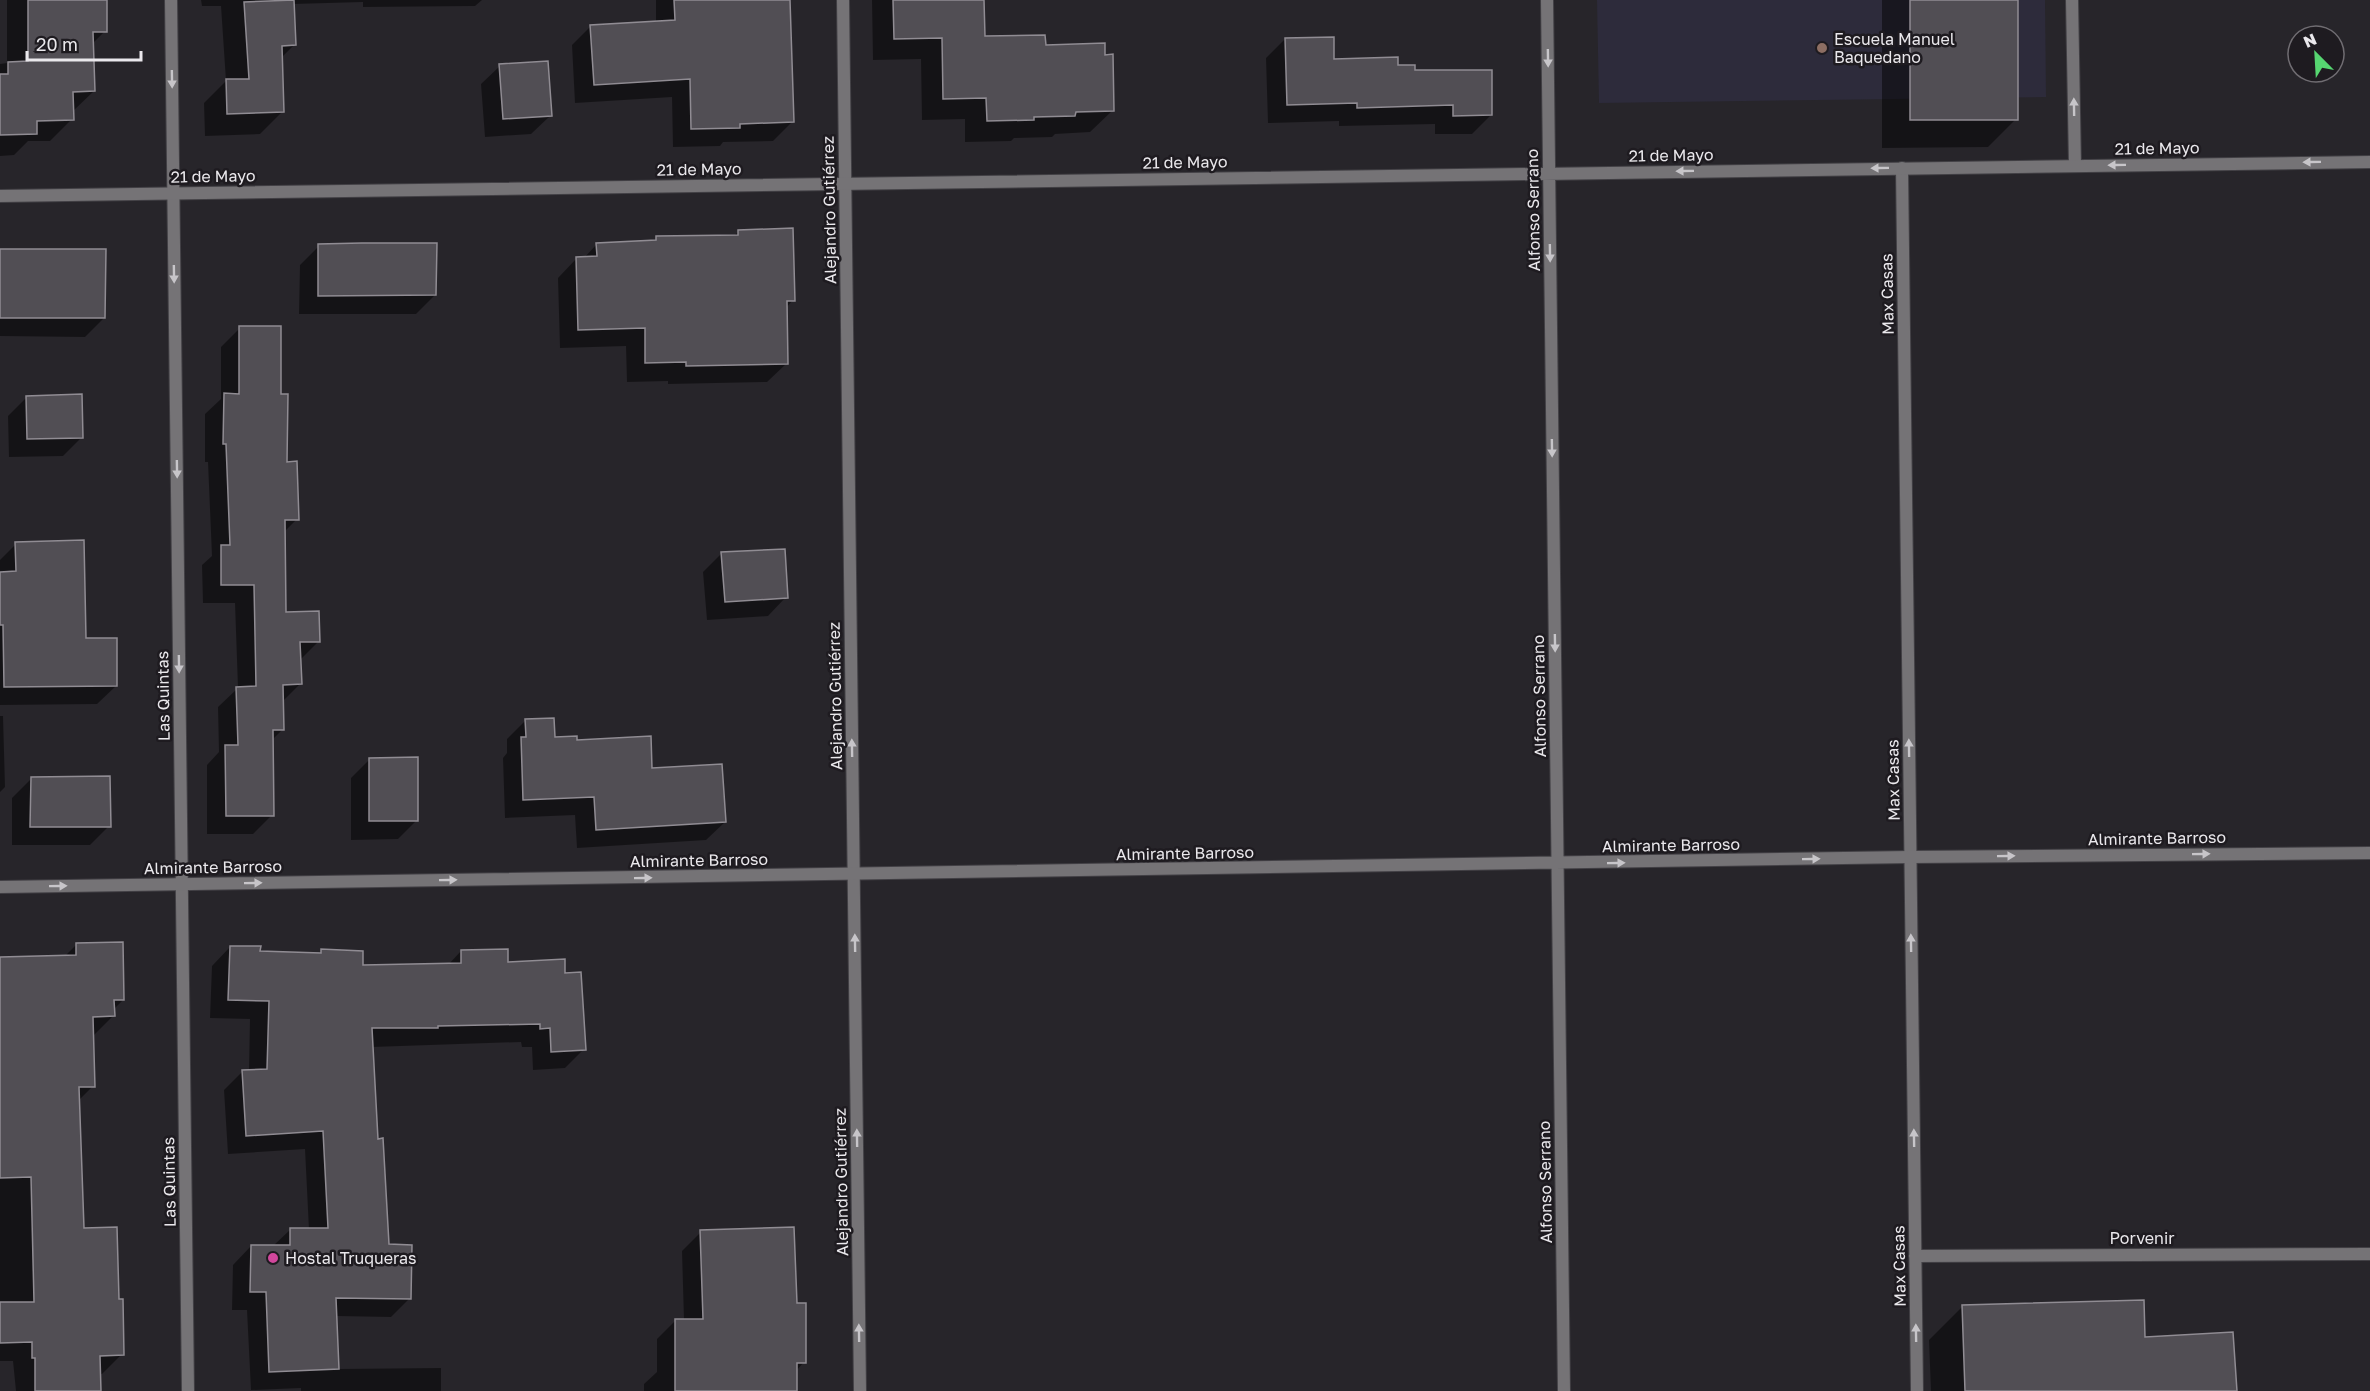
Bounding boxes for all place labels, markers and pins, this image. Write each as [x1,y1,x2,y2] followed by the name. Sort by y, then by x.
[1834,29,1955,67] place label: Escuela Manuel Baquedano
[1815,41,1829,55] marker: Escuela Manuel Baquedano
[285,1248,417,1268] place label: Hostal Truqueras
[266,1251,280,1265] marker: Hostal Truqueras

